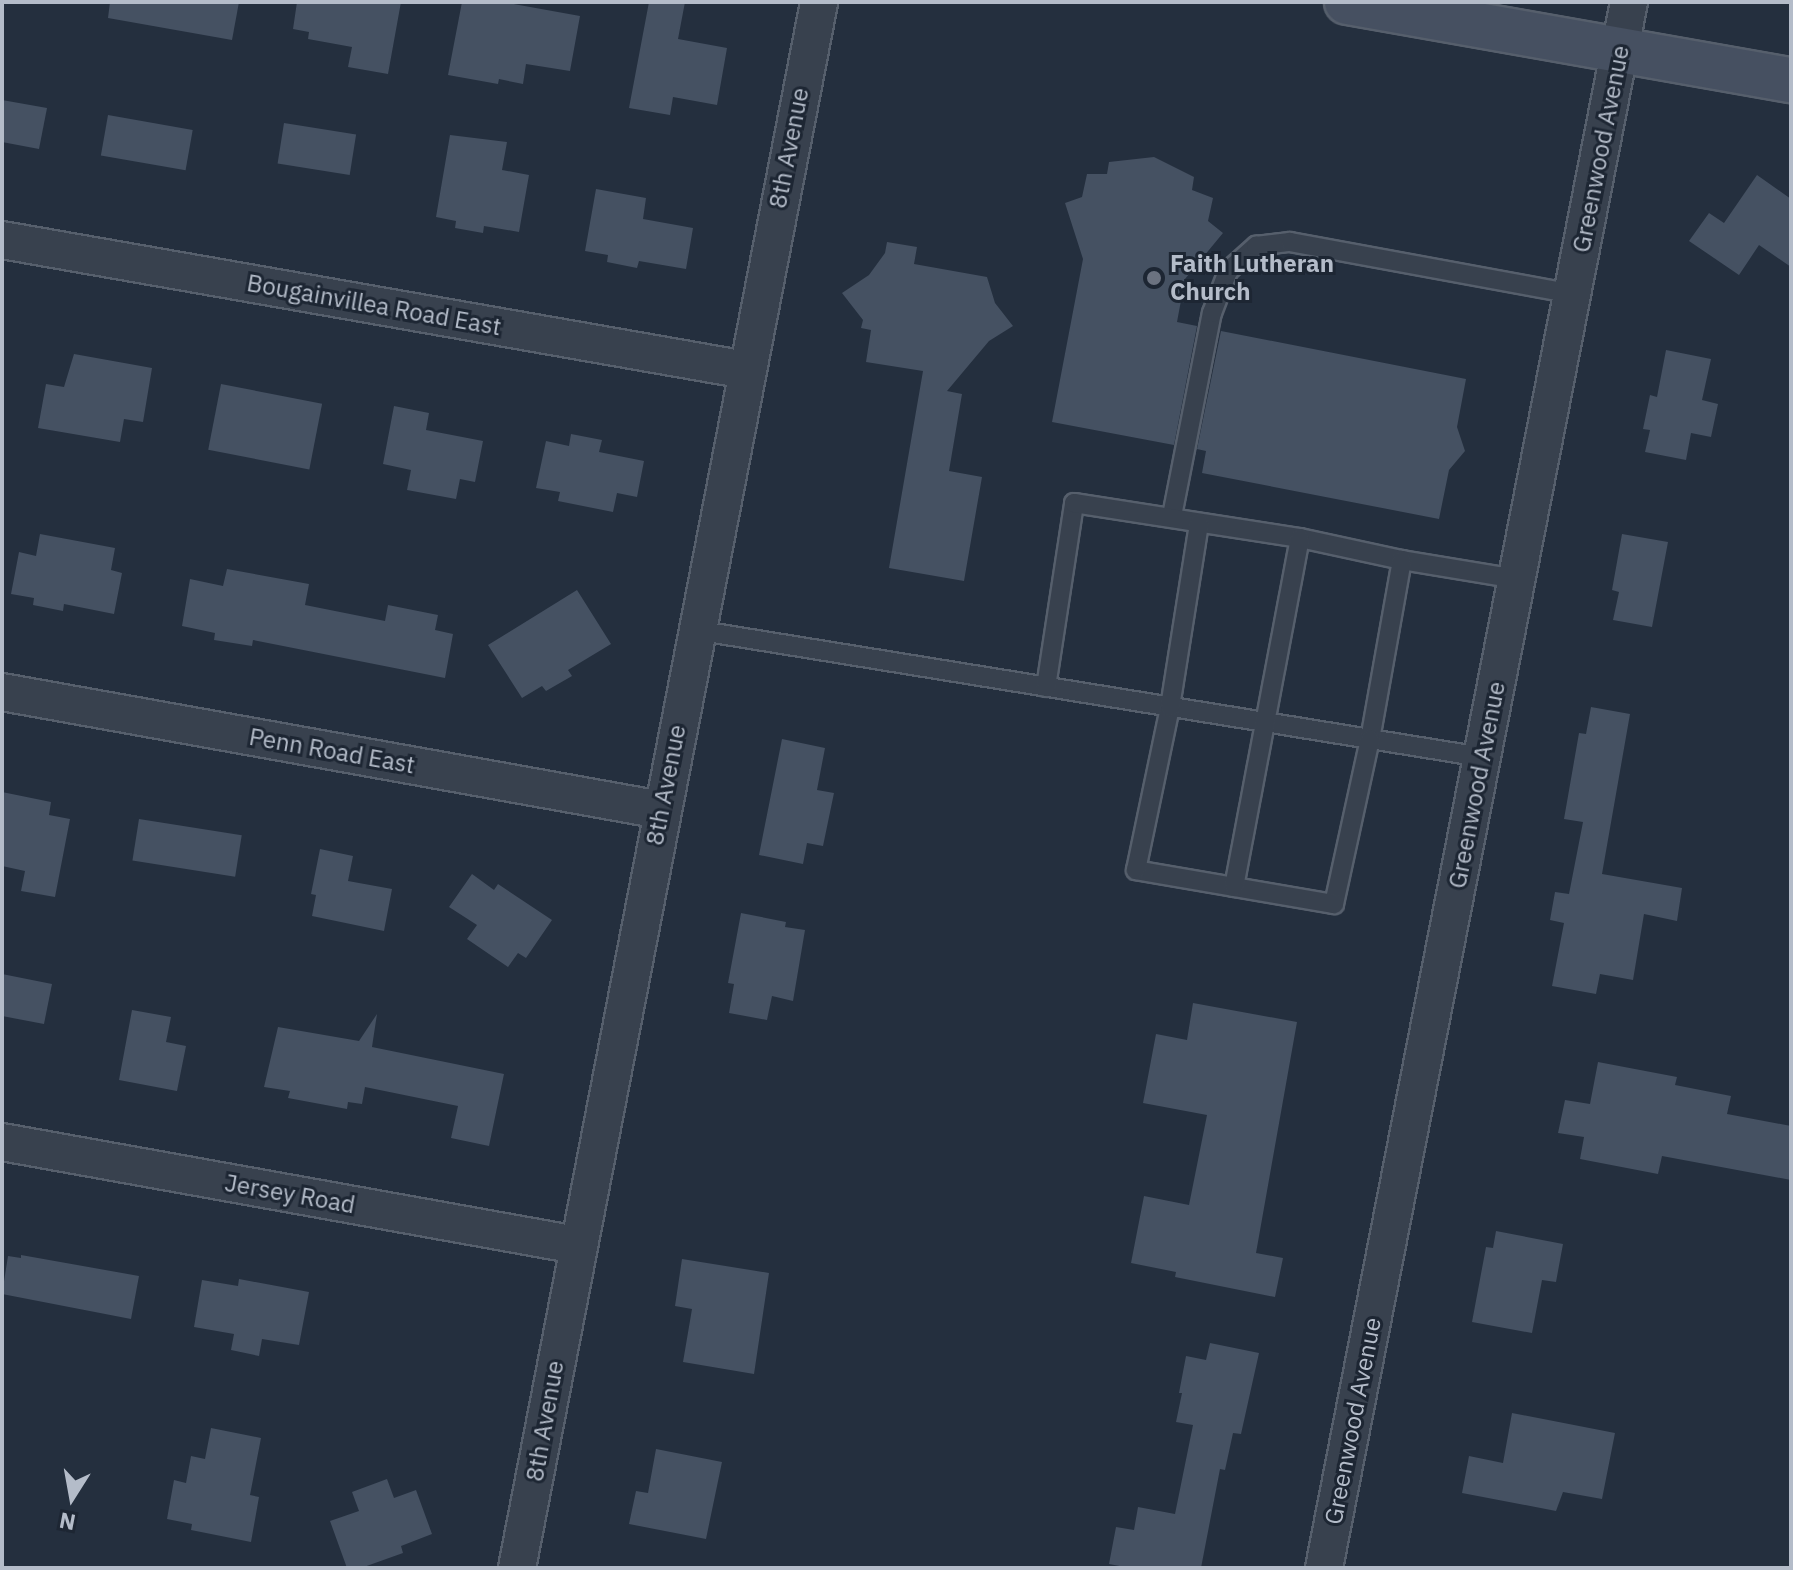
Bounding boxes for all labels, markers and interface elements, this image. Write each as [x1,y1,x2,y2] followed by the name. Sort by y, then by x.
[1567,43,1635,255] street label: Greenwood Avenue
[763,85,815,211] street label: 8th Avenue
[1170,250,1334,306] place label: Faith Lutheran Church
[245,268,503,342] street label: Bougainvillea Road East
[1145,269,1163,287] marker: Faith Lutheran Church
[1443,679,1511,891] street label: Greenwood Avenue
[247,722,417,780] street label: Penn Road East
[640,722,692,848] street label: 8th Avenue
[223,1168,357,1220] street label: Jersey Road
[1319,1315,1387,1527] street label: Greenwood Avenue
[520,1358,570,1484] street label: 8th Avenue
[32,1458,112,1538] north arrow
[57,1506,78,1538] text: N

